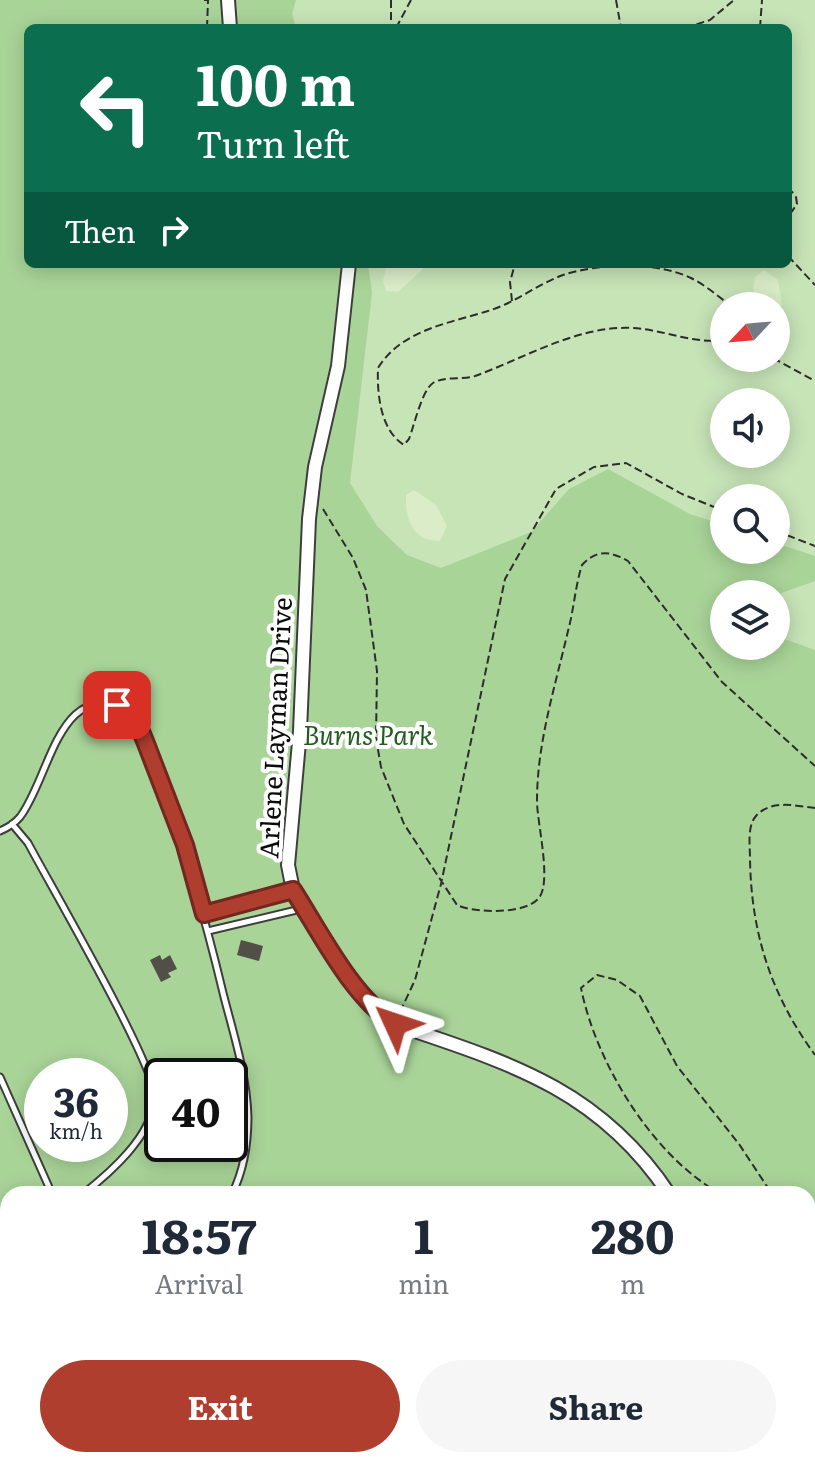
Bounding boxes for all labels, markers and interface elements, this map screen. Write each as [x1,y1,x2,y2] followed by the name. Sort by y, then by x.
[196,40,355,123] text: 100 m
[64,56,168,160] icon: left
[196,116,350,169] text: Turn left
[64,208,136,252] text: Then
[152,208,196,252] icon: right
[710,292,790,372] north arrow
[710,292,790,660] map controls
[710,388,790,468] button: sound
[710,484,790,564] button: search
[710,580,790,660] button: layers
[247,596,300,860] street label: Arlene Layman Drive
[83,671,151,739] pin
[95,683,139,727] icon: arrive
[303,714,434,753] park label: Burns Park
[353,982,437,1066] position arrow
[144,1058,248,1162] speed limit sign: 40
[53,1070,99,1129] text: 36
[49,1115,103,1145] text: km/h
[142,1198,257,1269] text: 18:57
[414,1198,434,1269] text: 1
[591,1198,674,1269] text: 280
[155,1263,244,1302] text: Arrival
[398,1263,449,1302] text: min
[620,1263,645,1302] text: m
[40,1360,400,1452] button: Exit
[416,1360,776,1452] button: Share

